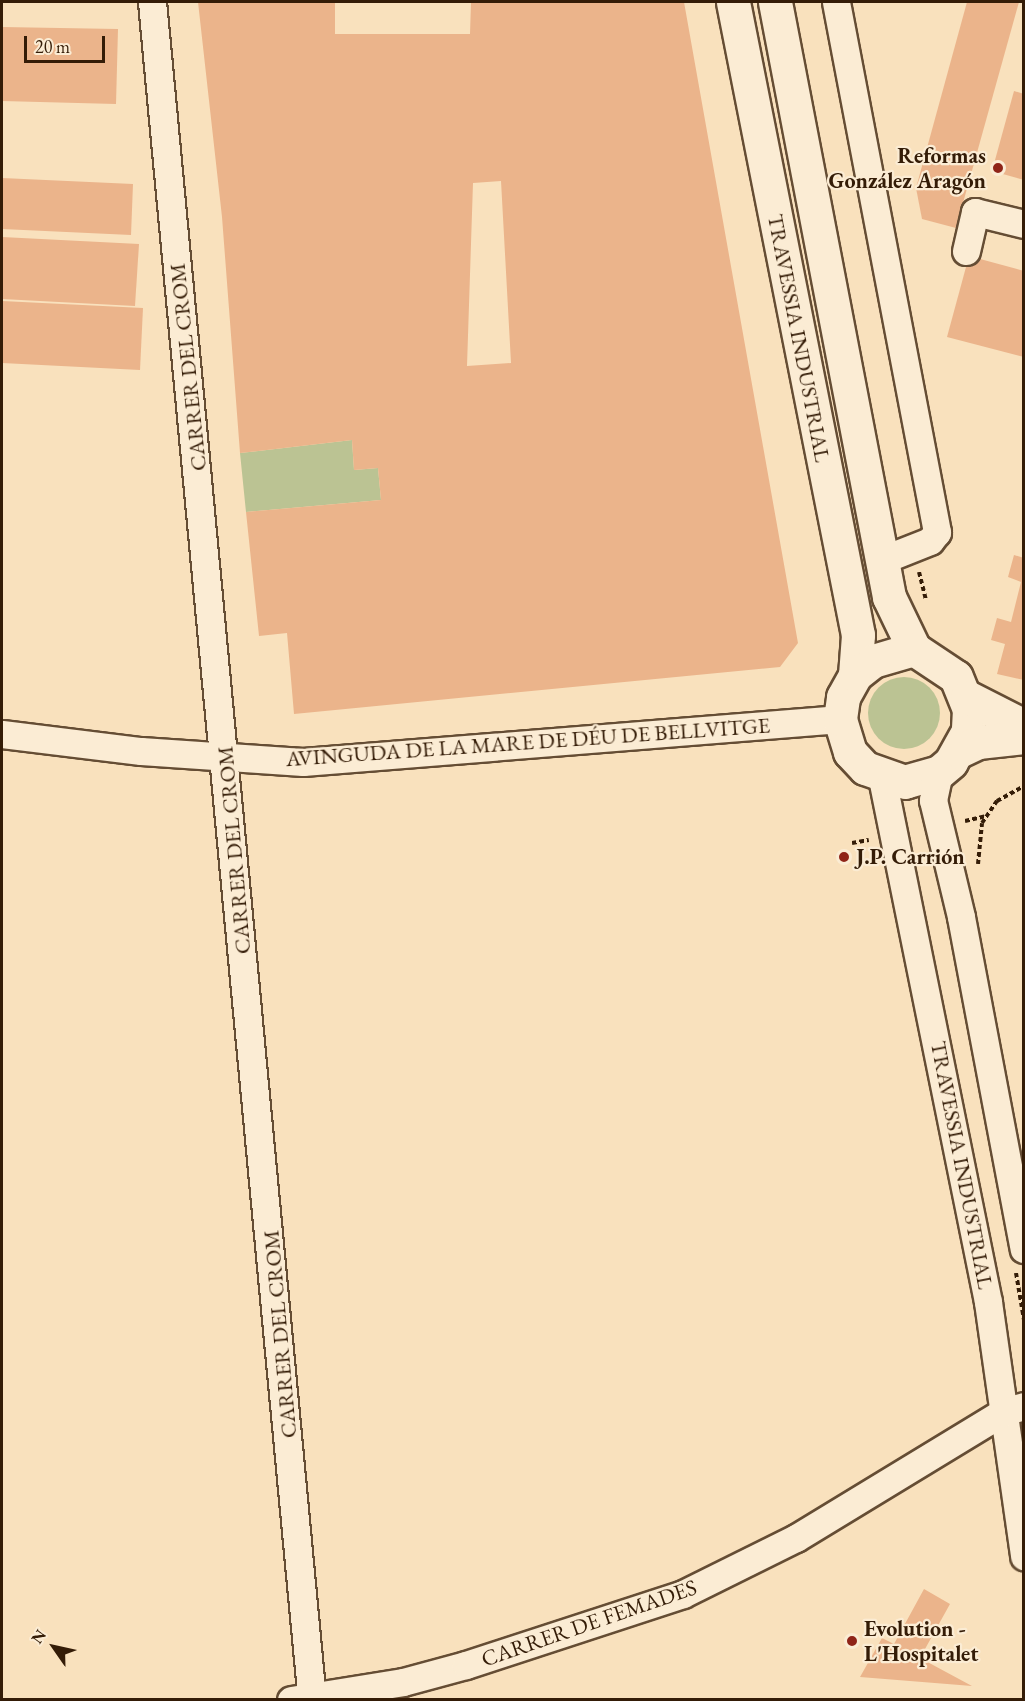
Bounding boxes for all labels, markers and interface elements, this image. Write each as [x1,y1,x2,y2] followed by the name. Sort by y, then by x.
[27,24,108,62] scale bar
[35,35,70,58] text: 20 m
[829,142,986,194] place label: Reformas González Aragón
[991,161,1005,175] marker: Reformas González Aragón
[762,212,836,464] street label: TRAVESSIA INDUSTRIAL
[164,262,212,472] street label: CARRER DEL CROM
[285,712,771,772] street label: AVINGUDA DE LA MARE DE DÉU DE BELLVITGE
[212,745,256,955] street label: CARRER DEL CROM
[856,844,965,870] place label: J.P. Carrión
[837,850,851,864] marker: J.P. Carrión
[925,1039,999,1291] street label: TRAVESSIA INDUSTRIAL
[258,1229,302,1439] street label: CARRER DEL CROM
[478,1574,700,1672] street label: CARRER DE FEMADES
[864,1615,979,1666] place label: Evolution - L'Hospitalet
[24,1617,84,1677] north arrow
[26,1625,51,1648] text: N
[845,1634,859,1648] marker: Evolution - L'Hospitalet

